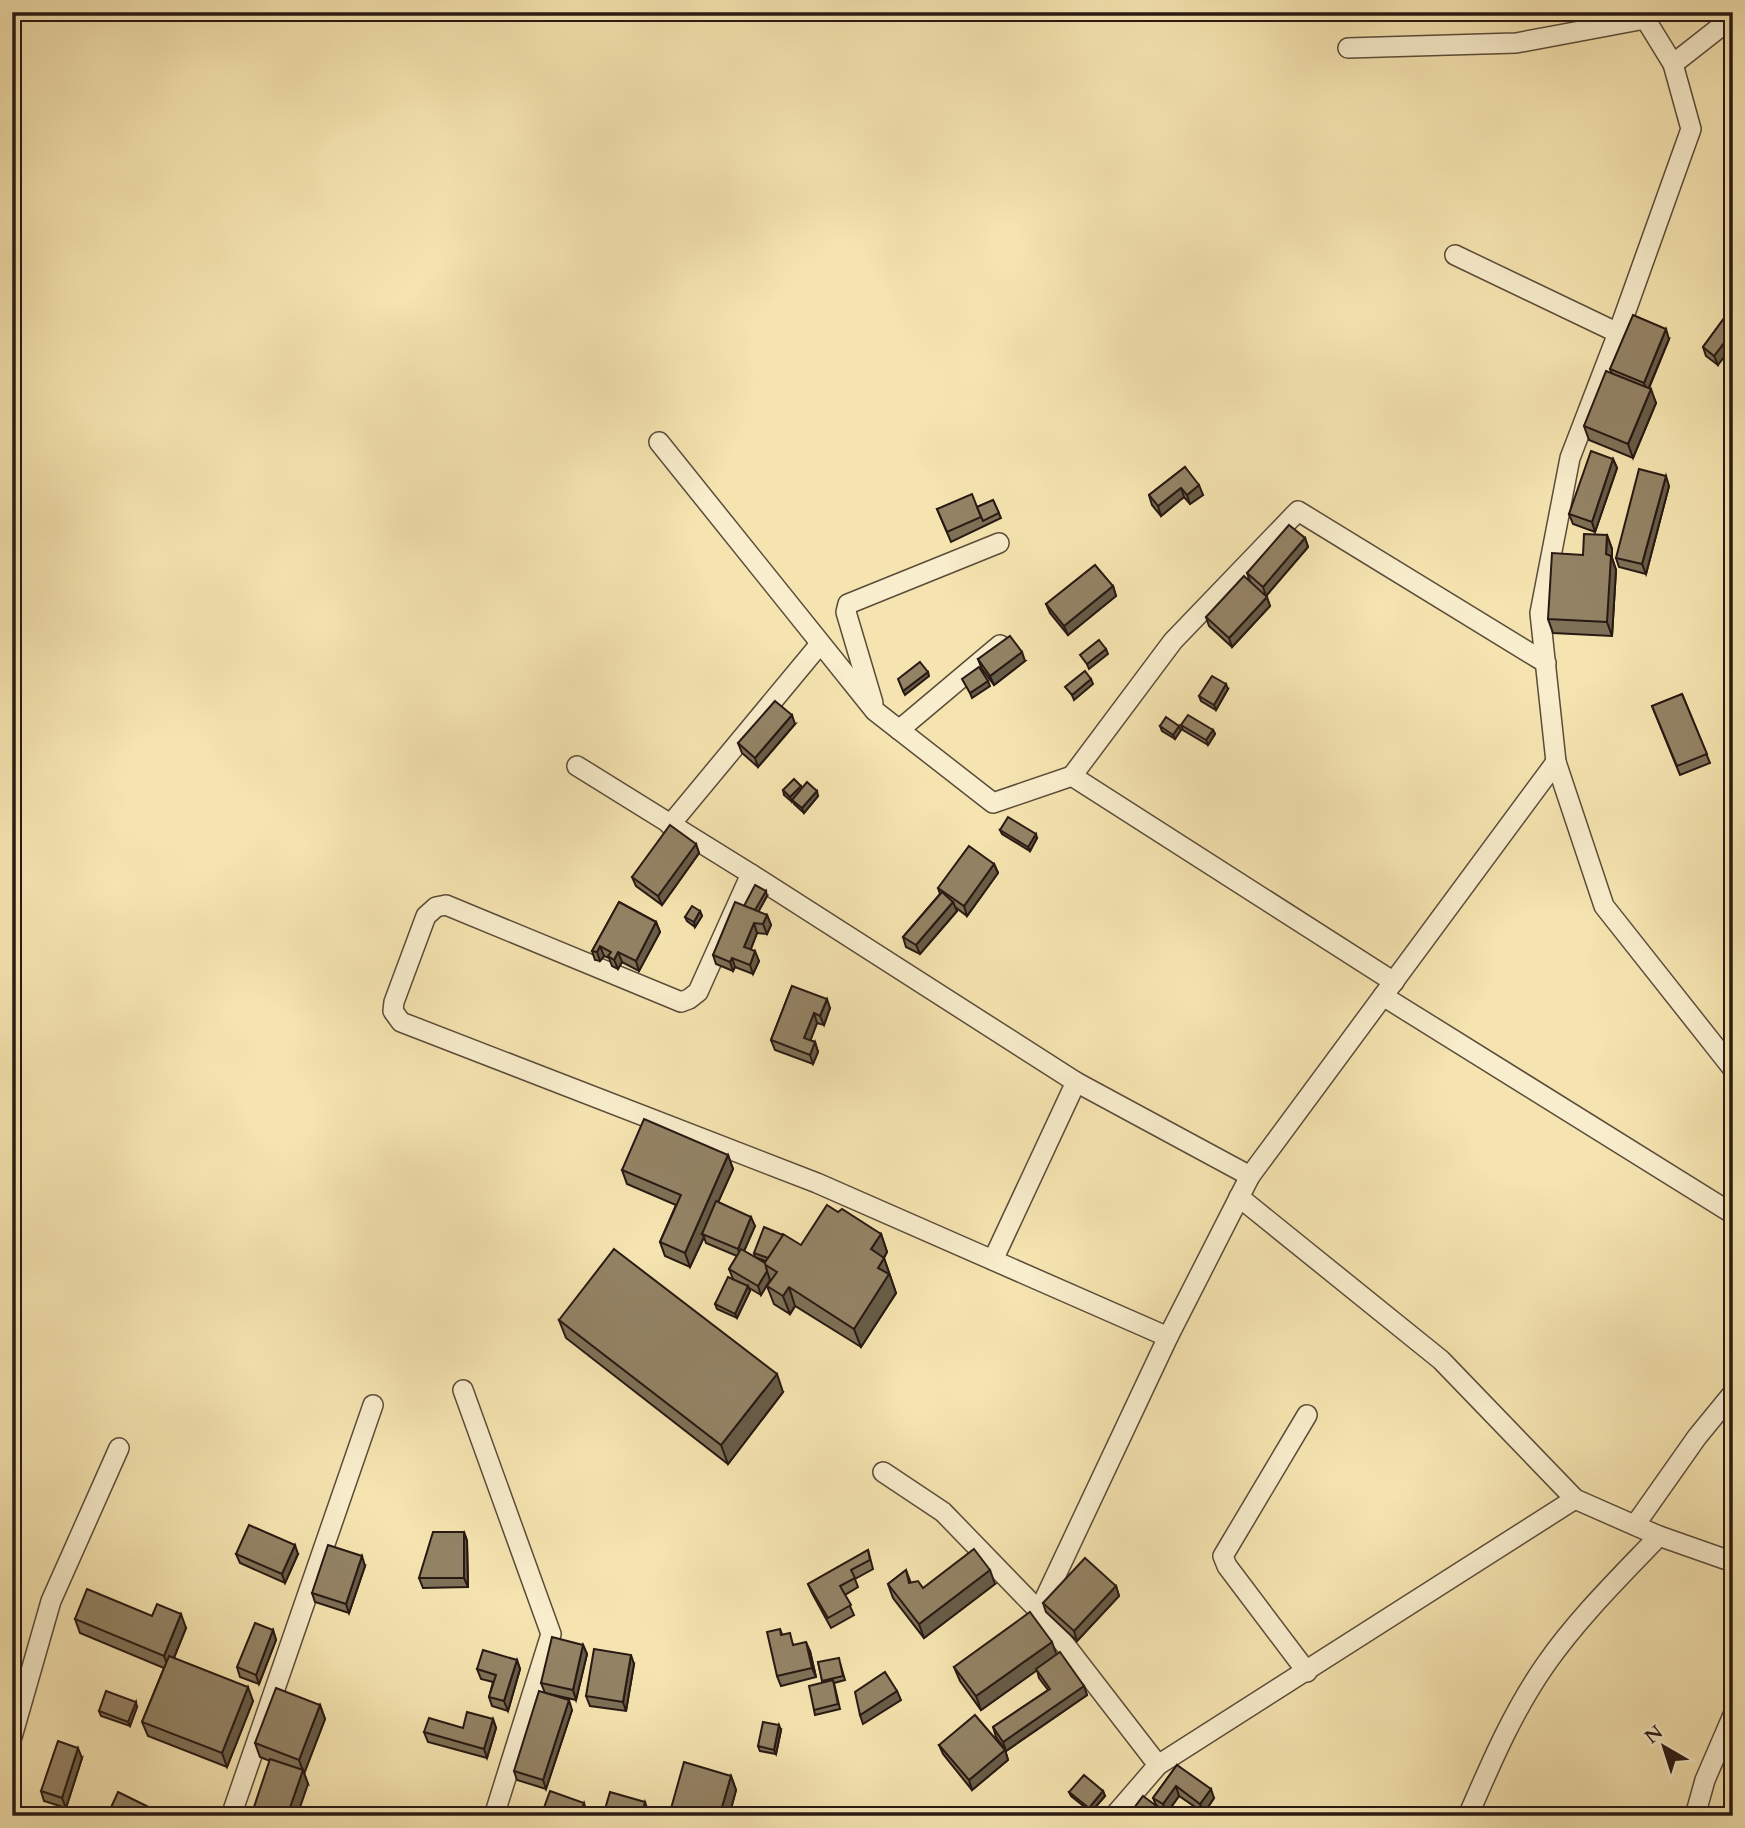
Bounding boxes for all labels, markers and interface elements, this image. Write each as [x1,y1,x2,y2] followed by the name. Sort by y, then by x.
[1630,1713,1700,1783] north arrow
[1639,1719,1669,1750] text: N

